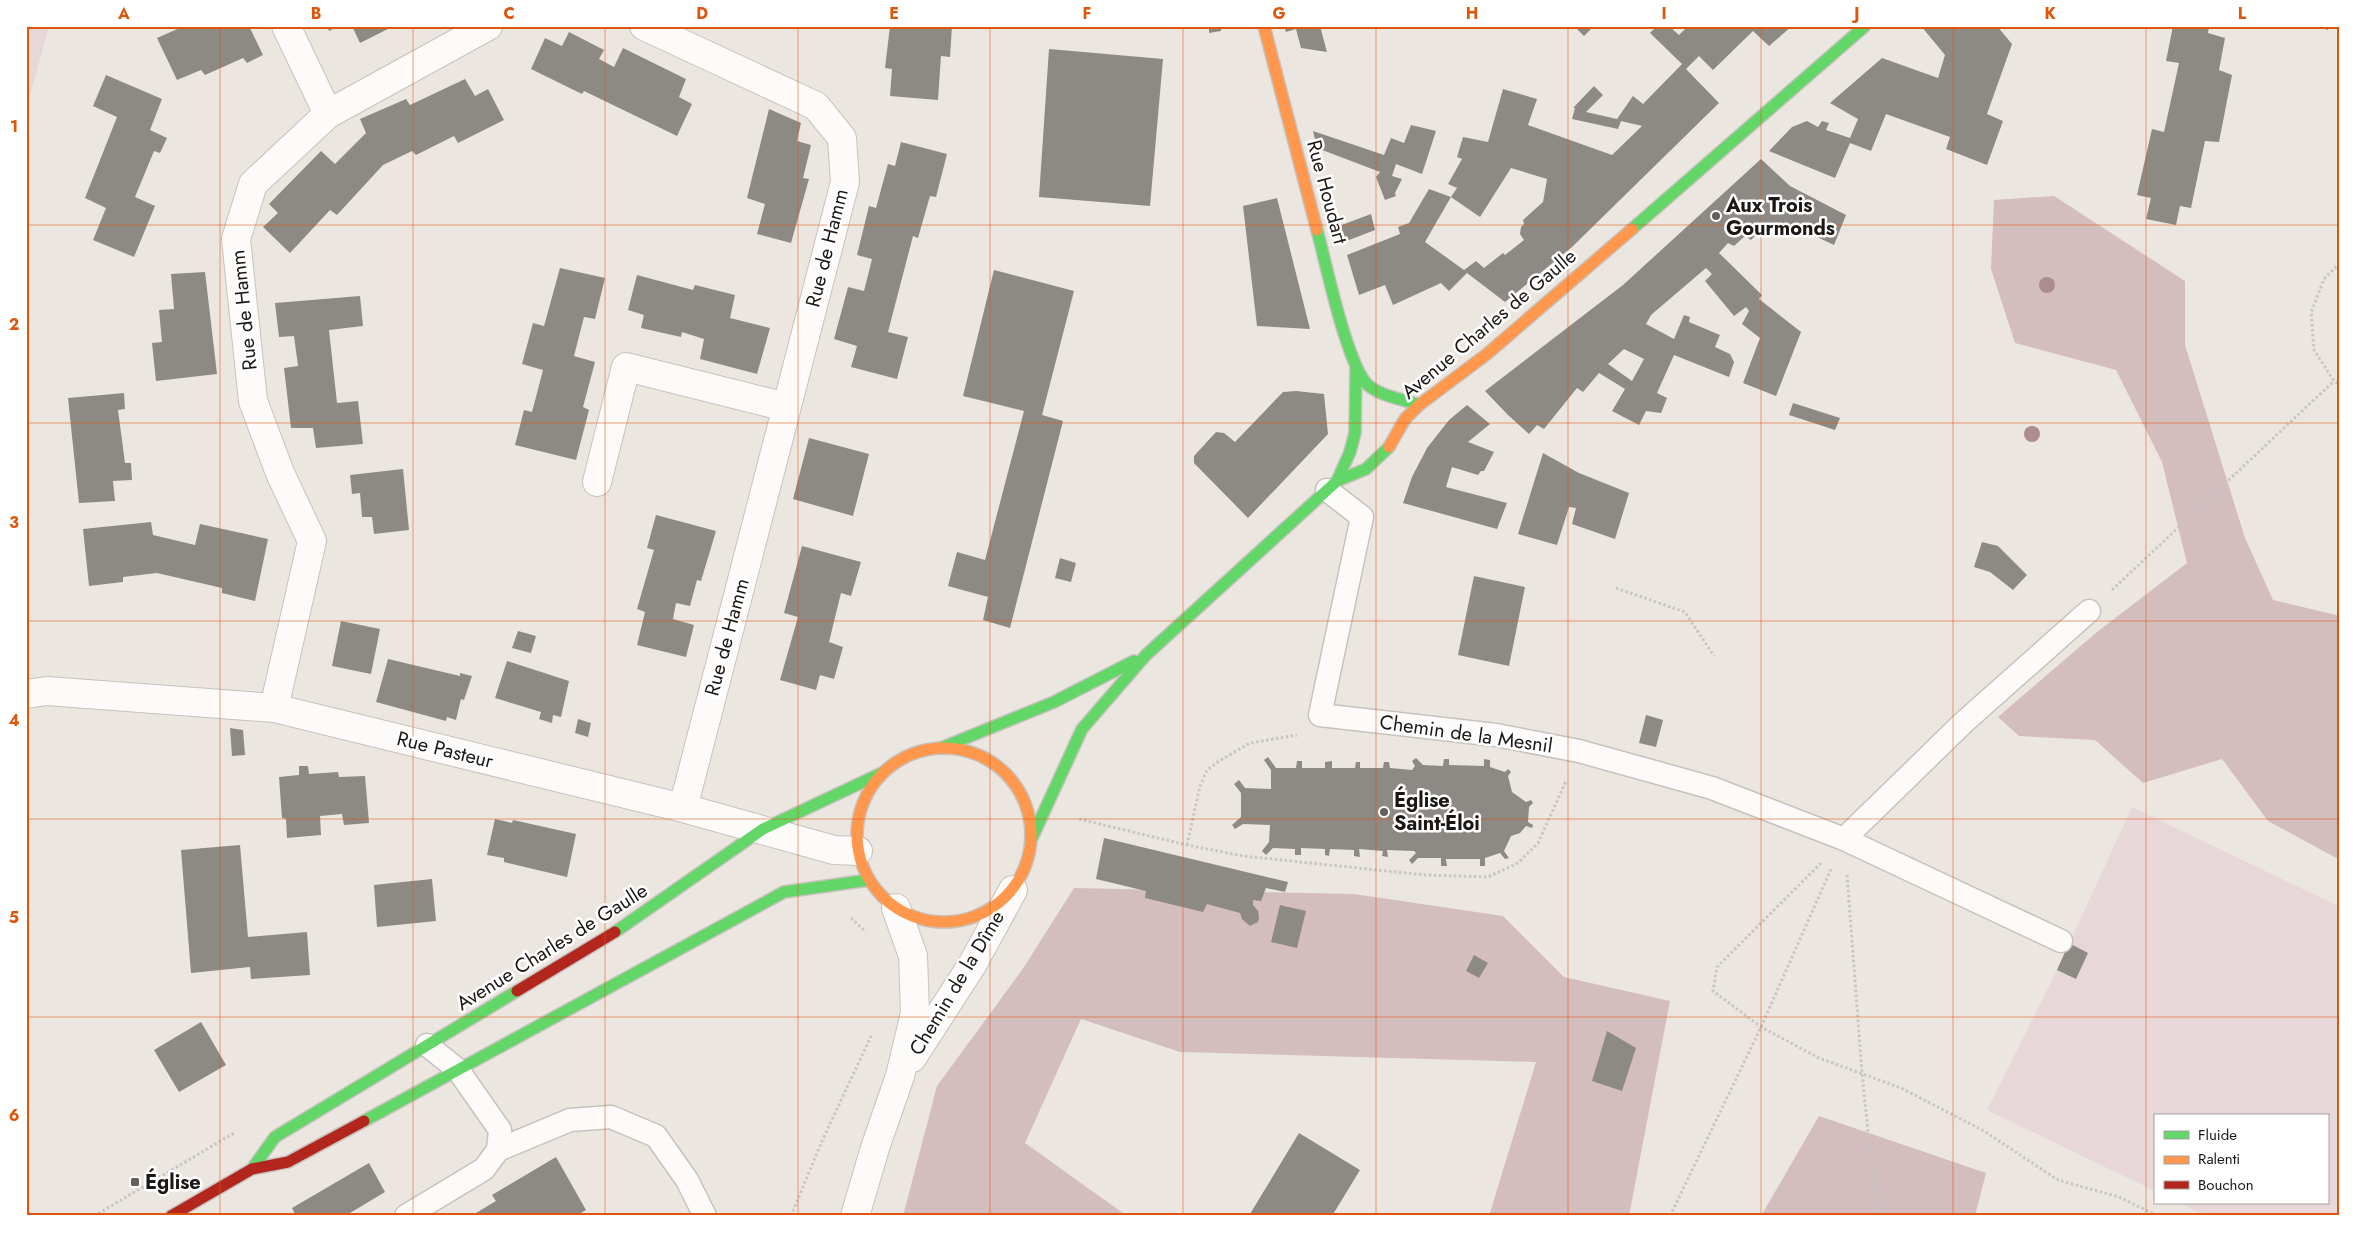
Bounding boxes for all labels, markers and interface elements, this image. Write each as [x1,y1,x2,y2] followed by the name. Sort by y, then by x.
[117,2,130,25] text: A
[311,2,321,25] text: B
[503,2,515,25] text: C
[696,2,708,25] text: D
[889,2,899,25] text: E
[1083,2,1091,25] text: F
[1272,2,1286,25] text: G
[1466,2,1478,25] text: H
[1661,2,1667,25] text: I
[1851,2,1860,25] text: J
[2044,2,2056,25] text: K
[2238,2,2247,25] text: L
[10,115,18,138] text: 1
[1299,137,1355,247] street label: Rue Houdart
[798,186,856,310] street label: Rue de Hamm
[1725,191,1835,243] place label: Aux Trois Gourmonds
[1710,210,1722,222] marker: Aux Trois Gourmonds
[1395,242,1583,406] street label: Avenue Charles de Gaulle
[223,248,265,372] street label: Rue de Hamm
[9,313,19,336] text: 2
[9,511,19,534] text: 3
[697,575,757,699] street label: Rue de Hamm
[1378,707,1554,761] street label: Chemin de la Mesnil
[8,709,20,732] text: 4
[394,724,496,776] street label: Rue Pasteur
[1394,785,1480,838] place label: Église Saint-Éloi
[1378,806,1390,818] marker: Église Saint-Éloi
[451,876,653,1018] street label: Avenue Charles de Gaulle
[902,905,1012,1061] street label: Chemin de la Dîme
[9,906,19,929] text: 5
[9,1104,19,1127] text: 6
[2154,1114,2328,1204] legend
[2198,1124,2237,1146] text: Fluide
[2198,1148,2240,1170] text: Ralenti
[145,1167,201,1197] place label: Église
[2198,1174,2254,1196] text: Bouchon
[129,1176,141,1188] marker: Église

